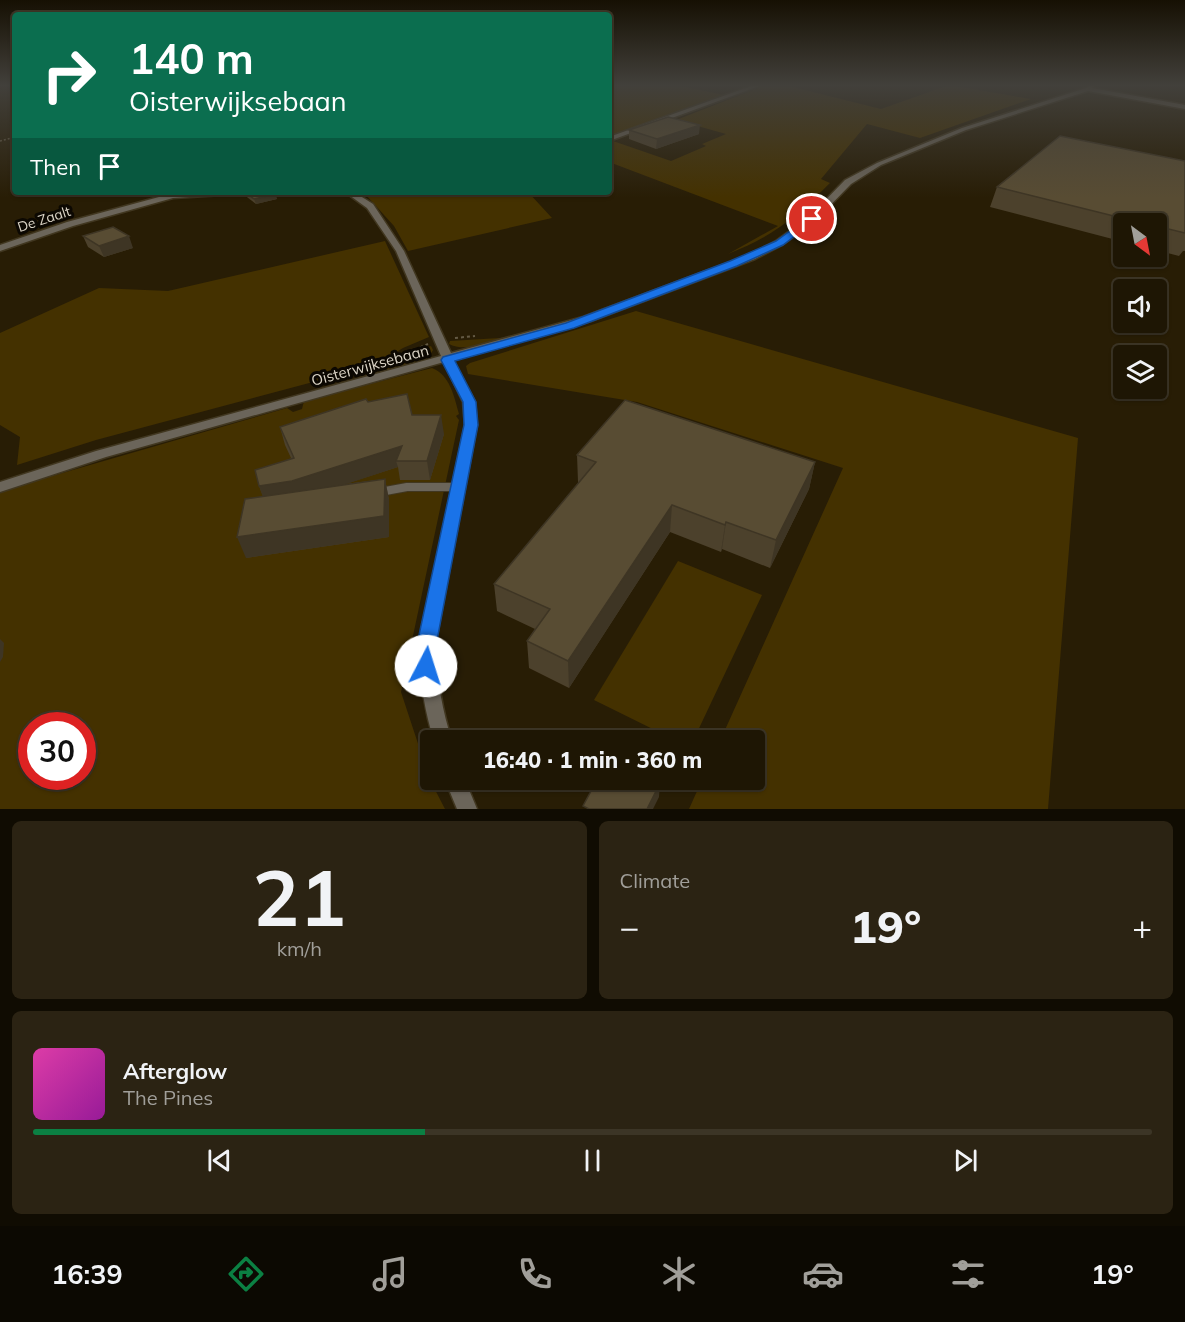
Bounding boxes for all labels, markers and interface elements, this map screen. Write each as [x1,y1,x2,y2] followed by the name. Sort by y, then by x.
[129,32,254,85] text: 140 m
[30,36,108,114] icon: right
[129,84,347,118] text: Oisterwijksebaan
[93,150,126,183] icon: arrive
[30,153,81,181] text: Then
[786,193,837,244] pin
[15,202,73,236] street label: De Zaalt
[795,202,828,235] icon: arrive
[1113,213,1167,267] north arrow
[1113,213,1167,399] map controls
[1113,279,1167,333] button: sound
[309,340,431,390] street label: Oisterwijksebaan
[1113,345,1167,399] button: layers
[394,634,458,698] position arrow
[18,712,96,790] speed limit sign: 30
[483,746,702,774] text: 16:40 · 1 min · 360 m
[252,848,346,946] text: 21
[620,868,690,893] text: Climate
[850,898,921,954] text: 19°
[620,906,639,947] text: −
[1132,906,1152,947] text: +
[277,936,322,961] text: km/h
[123,1057,227,1085] text: Afterglow
[123,1085,213,1110] text: The Pines
[203,1144,236,1177] icon: previous
[576,1144,609,1177] icon: pause
[949,1144,982,1177] icon: next
[225,1253,267,1295] icon: directions
[369,1253,411,1295] icon: music
[514,1253,556,1295] icon: phone
[658,1253,700,1295] icon: climate
[802,1253,844,1295] icon: car
[947,1253,989,1295] icon: filters
[51,1257,123,1291] text: 16:39
[1091,1257,1134,1291] text: 19°

